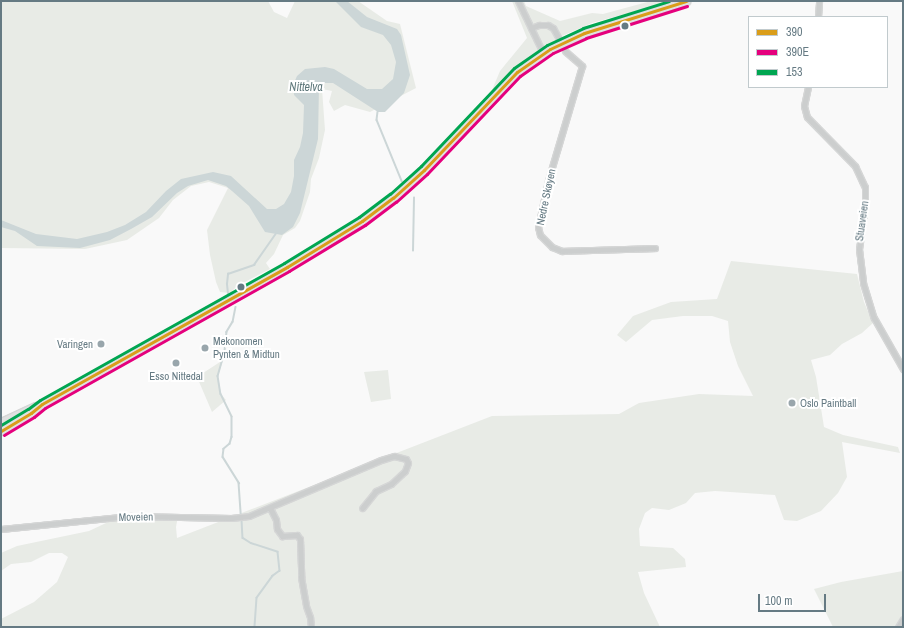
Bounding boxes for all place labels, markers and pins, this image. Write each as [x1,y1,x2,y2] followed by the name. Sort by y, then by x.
[620,21,630,31] unlabelled marker
[236,282,246,292] unlabelled marker
[213,335,280,361] place label: Mekonomen Pynten & Midtun
[57,337,93,351] place label: Varingen
[96,339,106,349] marker: Varingen
[200,343,210,353] marker: Mekonomen Pynten & Midtun
[171,358,181,368] marker: Esso Nittedal
[149,369,203,383] place label: Esso Nittedal
[800,396,856,410] place label: Oslo Paintball
[787,398,797,408] marker: Oslo Paintball

